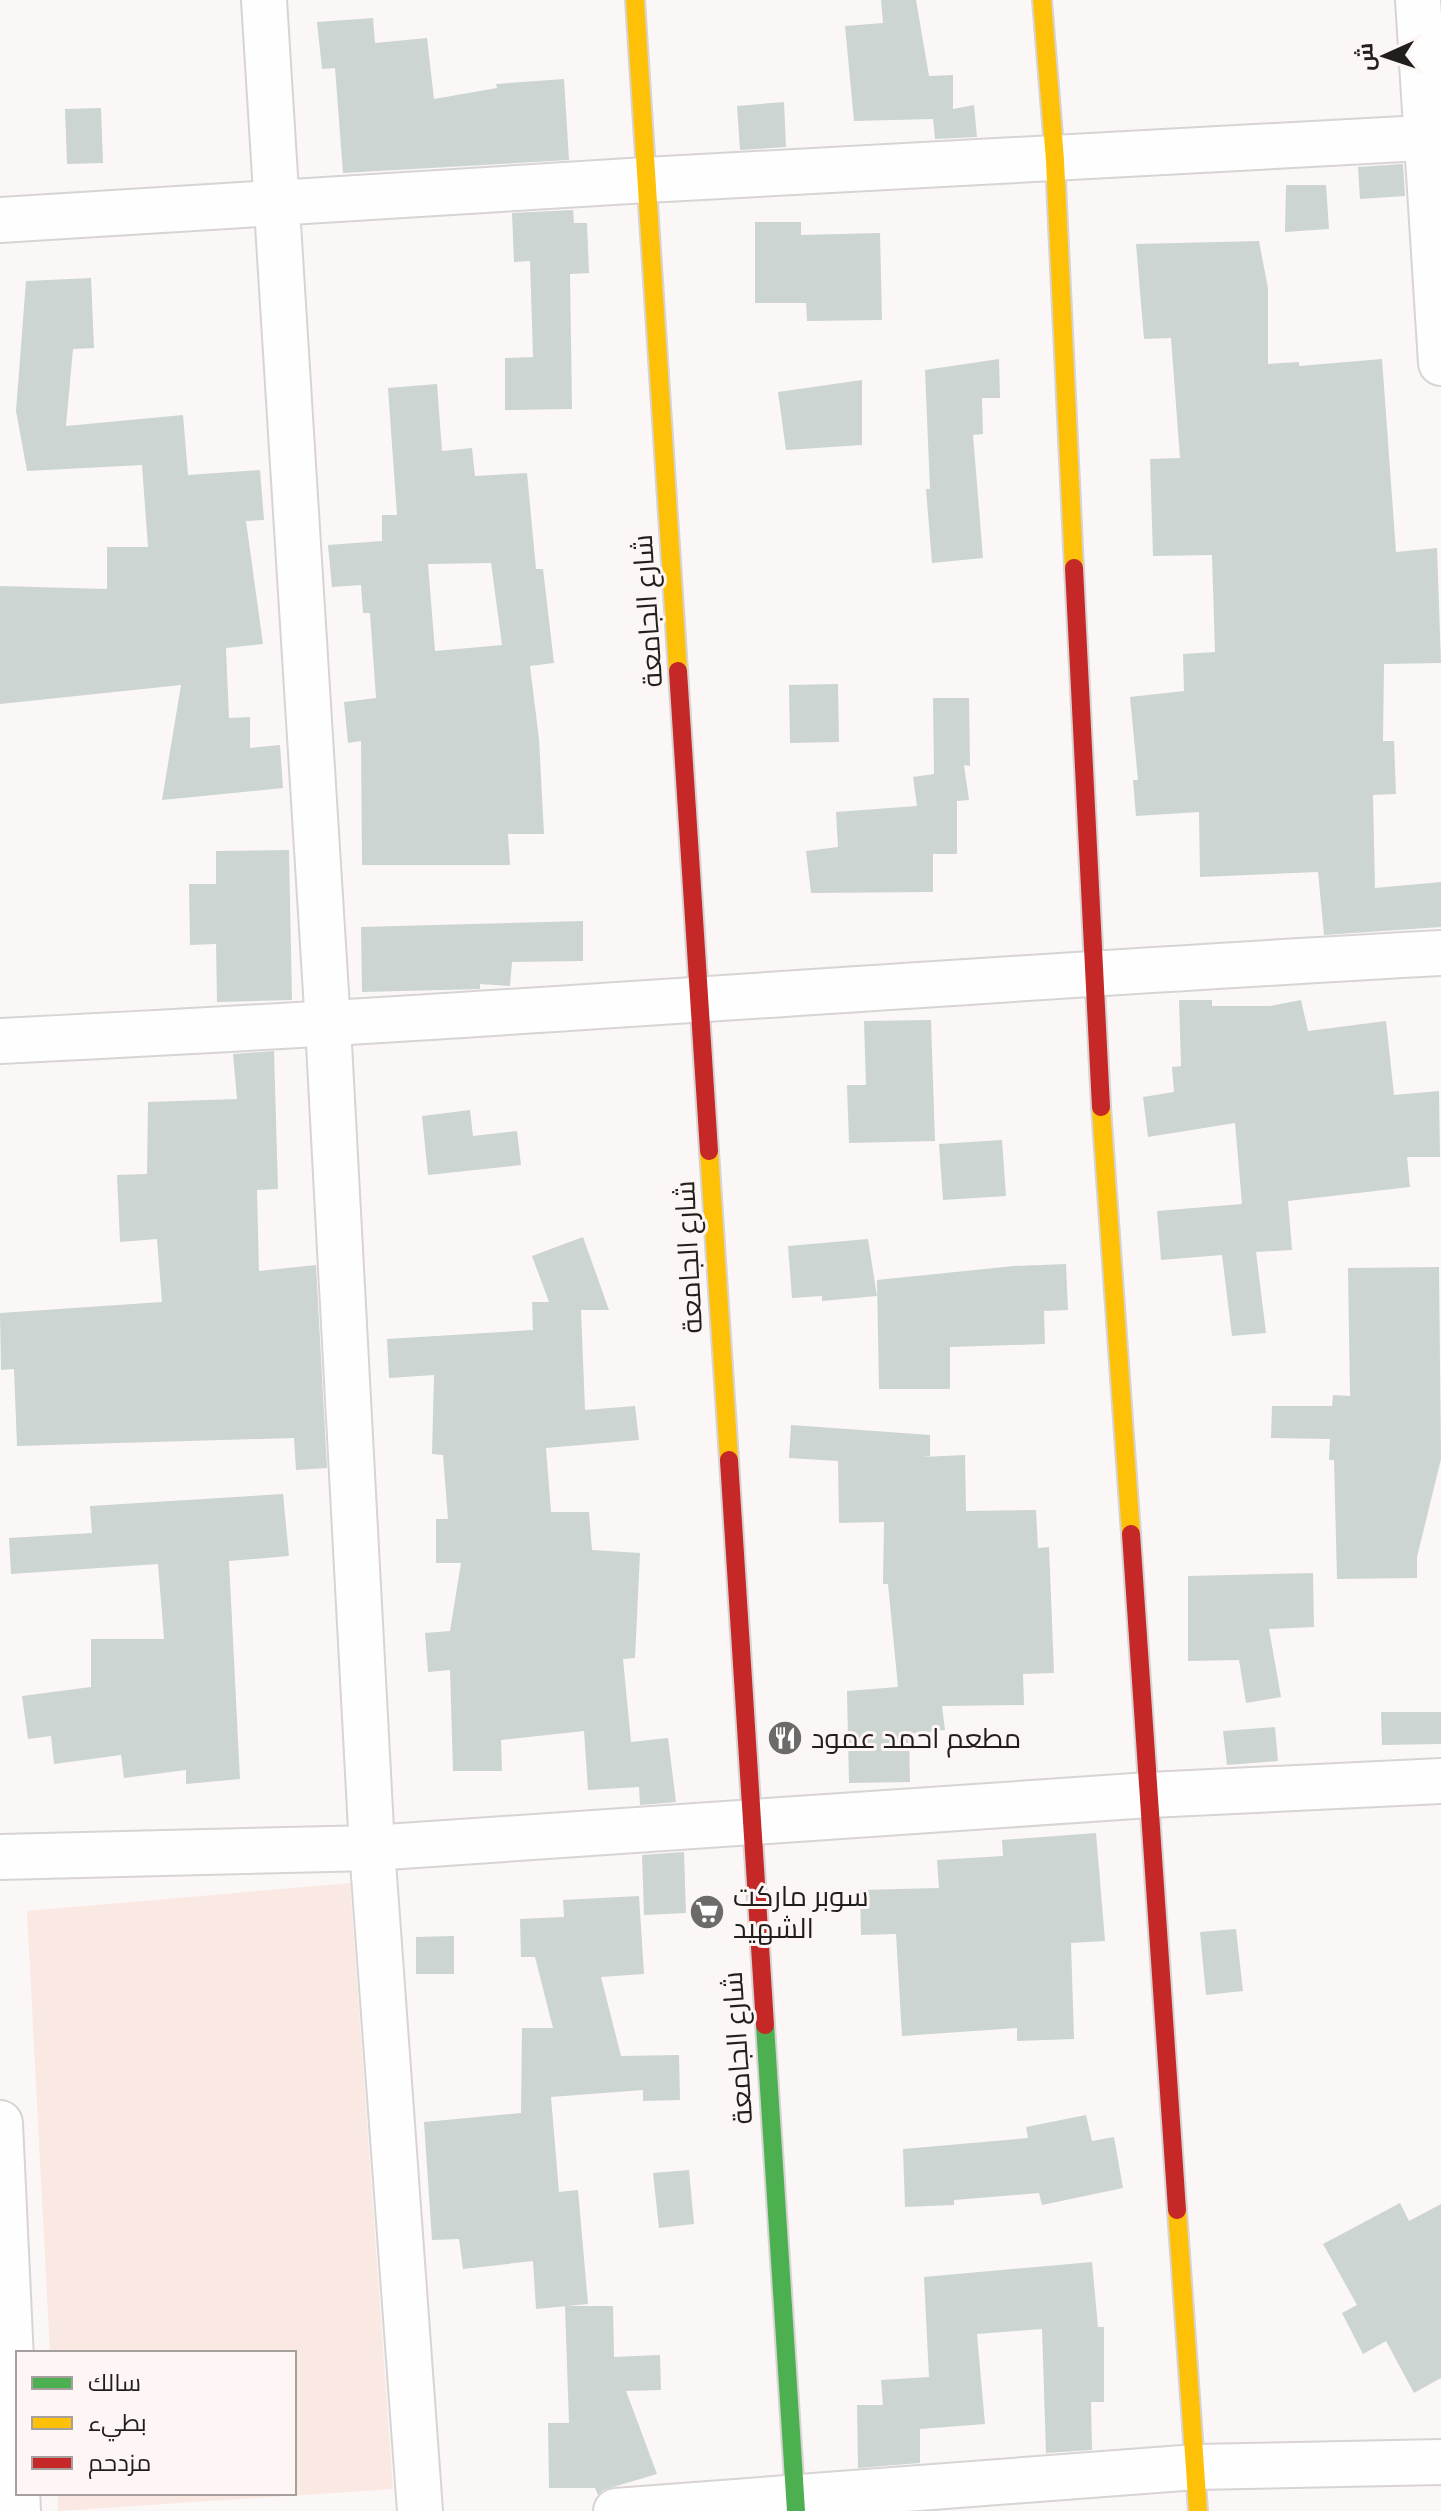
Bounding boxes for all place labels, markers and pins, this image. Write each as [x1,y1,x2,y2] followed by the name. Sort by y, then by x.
[766,1719,804,1757] restaurant icon: مطعم احمد عمود
[811,1719,1021,1758] place label: مطعم احمد عمود
[733,1877,869,1946] place label: سوبر ماركت الشهيد
[688,1893,726,1931] supermarket icon: سوبر ماركت الشهيد

